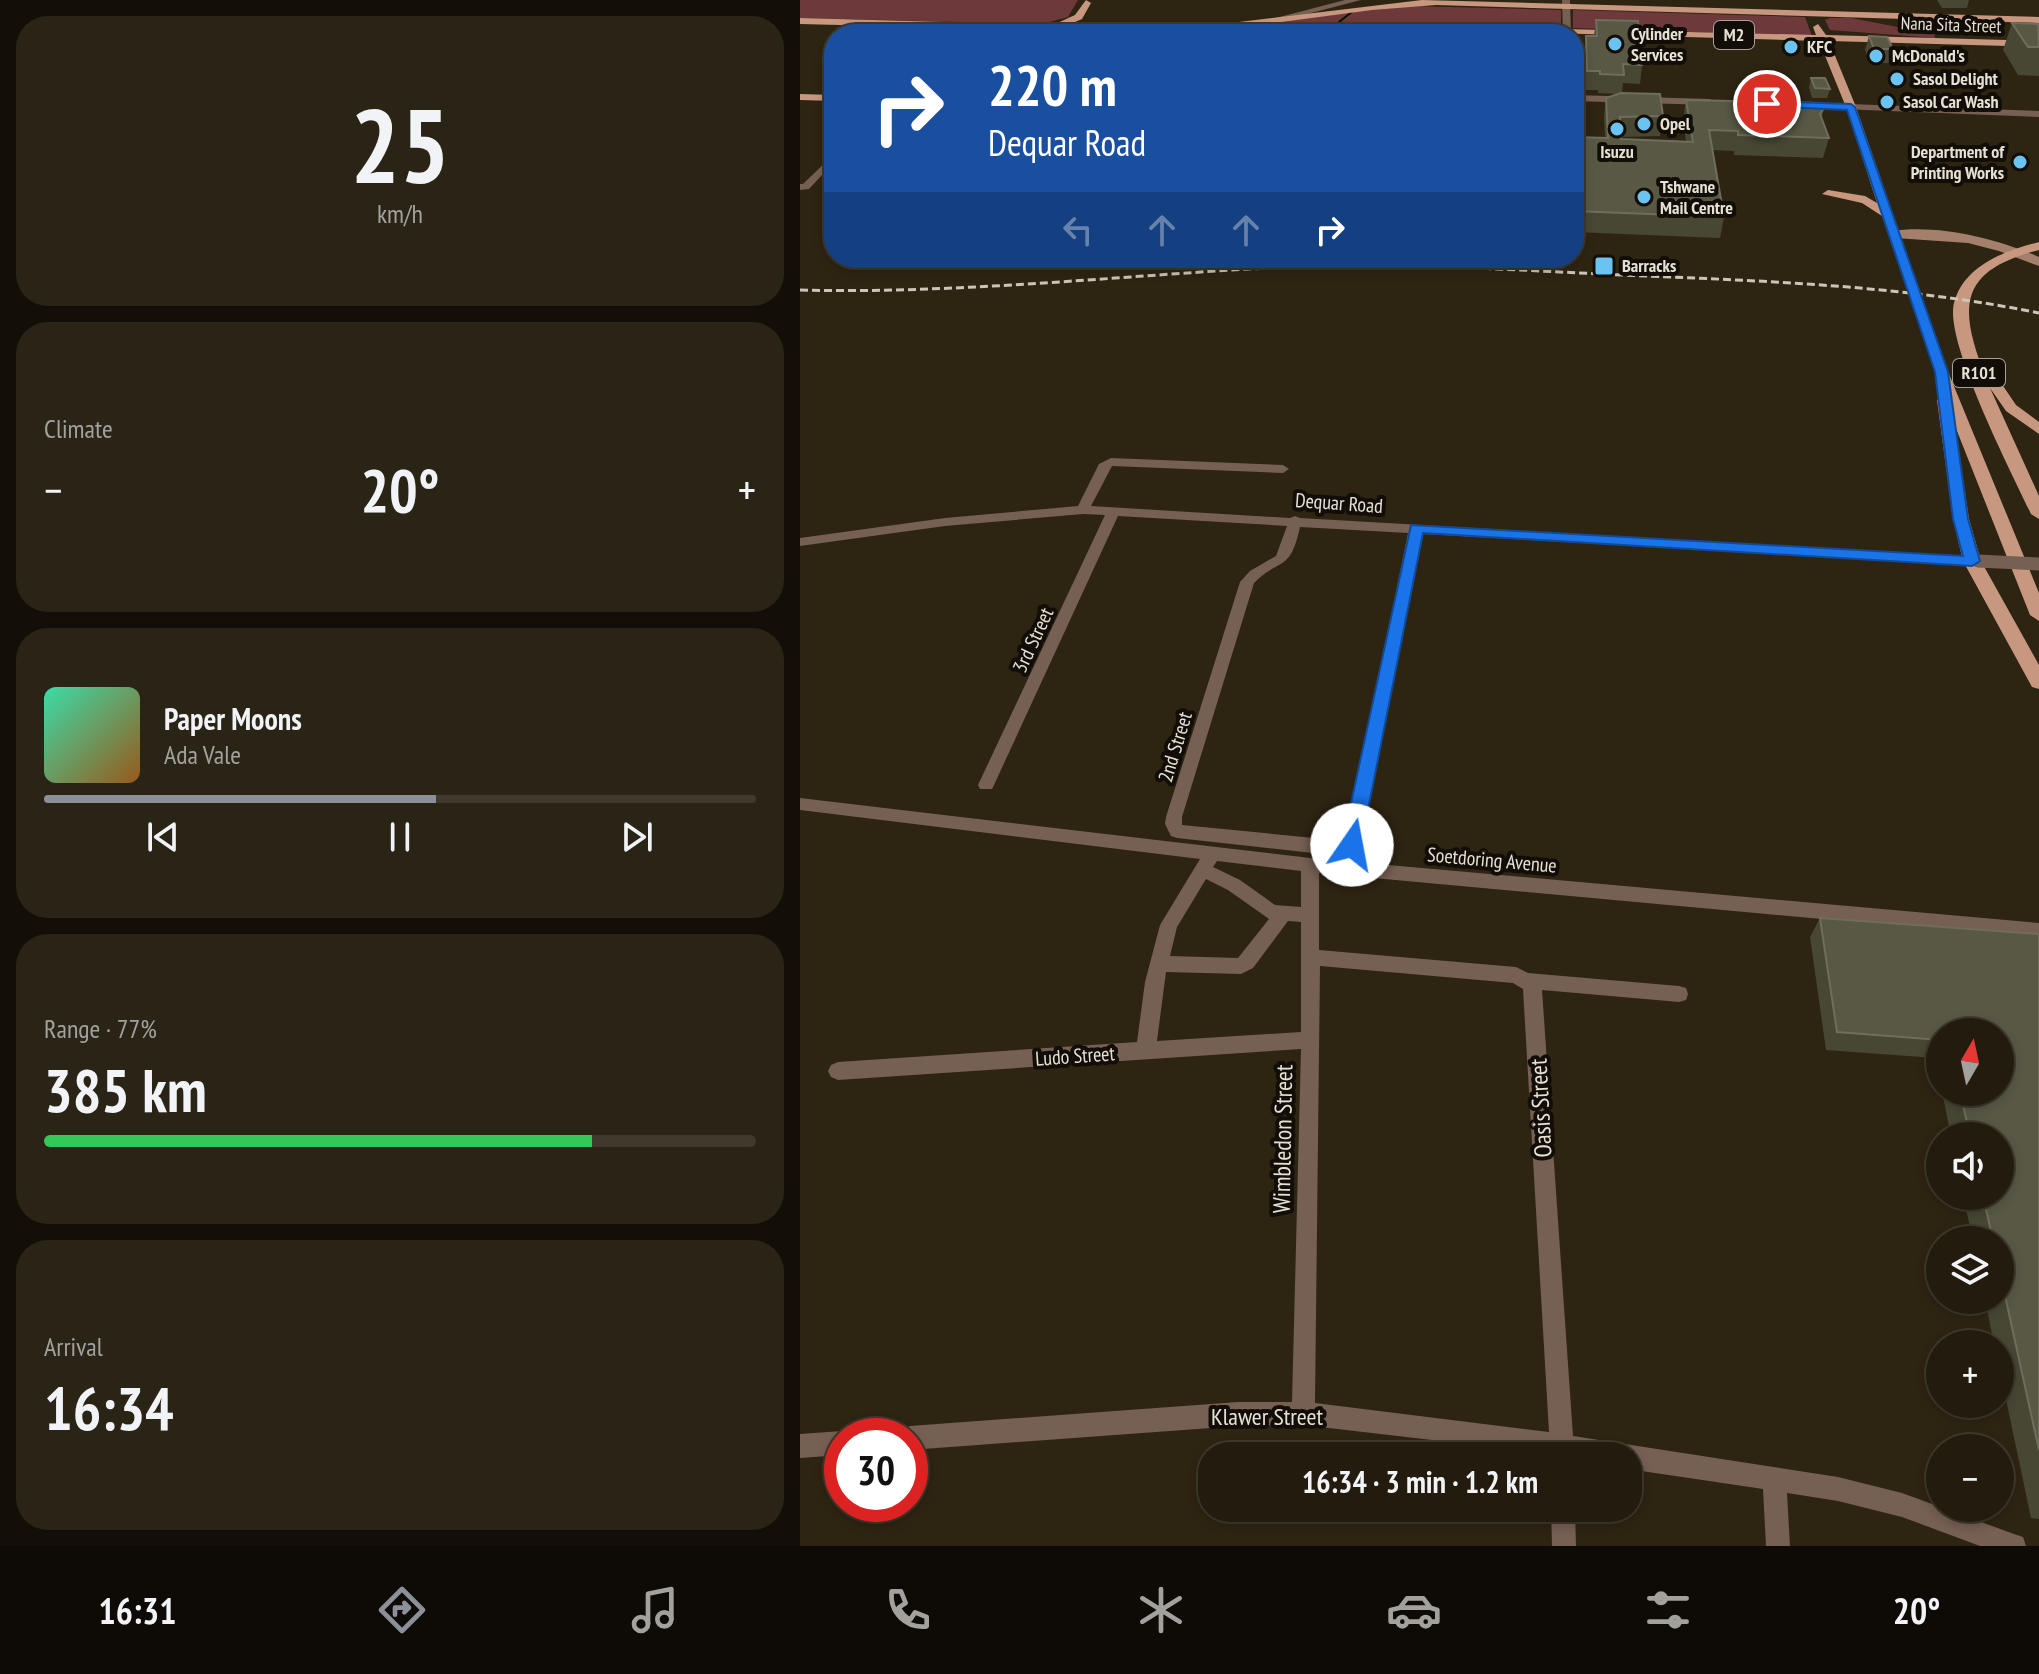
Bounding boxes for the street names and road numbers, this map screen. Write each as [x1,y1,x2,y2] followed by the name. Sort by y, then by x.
[1900,11,2002,38] street label: Nana Sita Street
[1714,21,1754,49] road number: M2
[1953,359,2005,387] road number: R101
[1294,487,1384,519] street label: Dequar Road
[1007,603,1060,677] street label: 3rd Street
[1152,708,1198,785] street label: 2nd Street
[1426,841,1558,879] street label: Soetdoring Avenue
[1034,1040,1116,1072] street label: Ludo Street
[1522,1057,1559,1158] street label: Oasis Street
[1266,1064,1299,1214] street label: Wimbledon Street
[1211,1401,1324,1432] street label: Klawer Street

